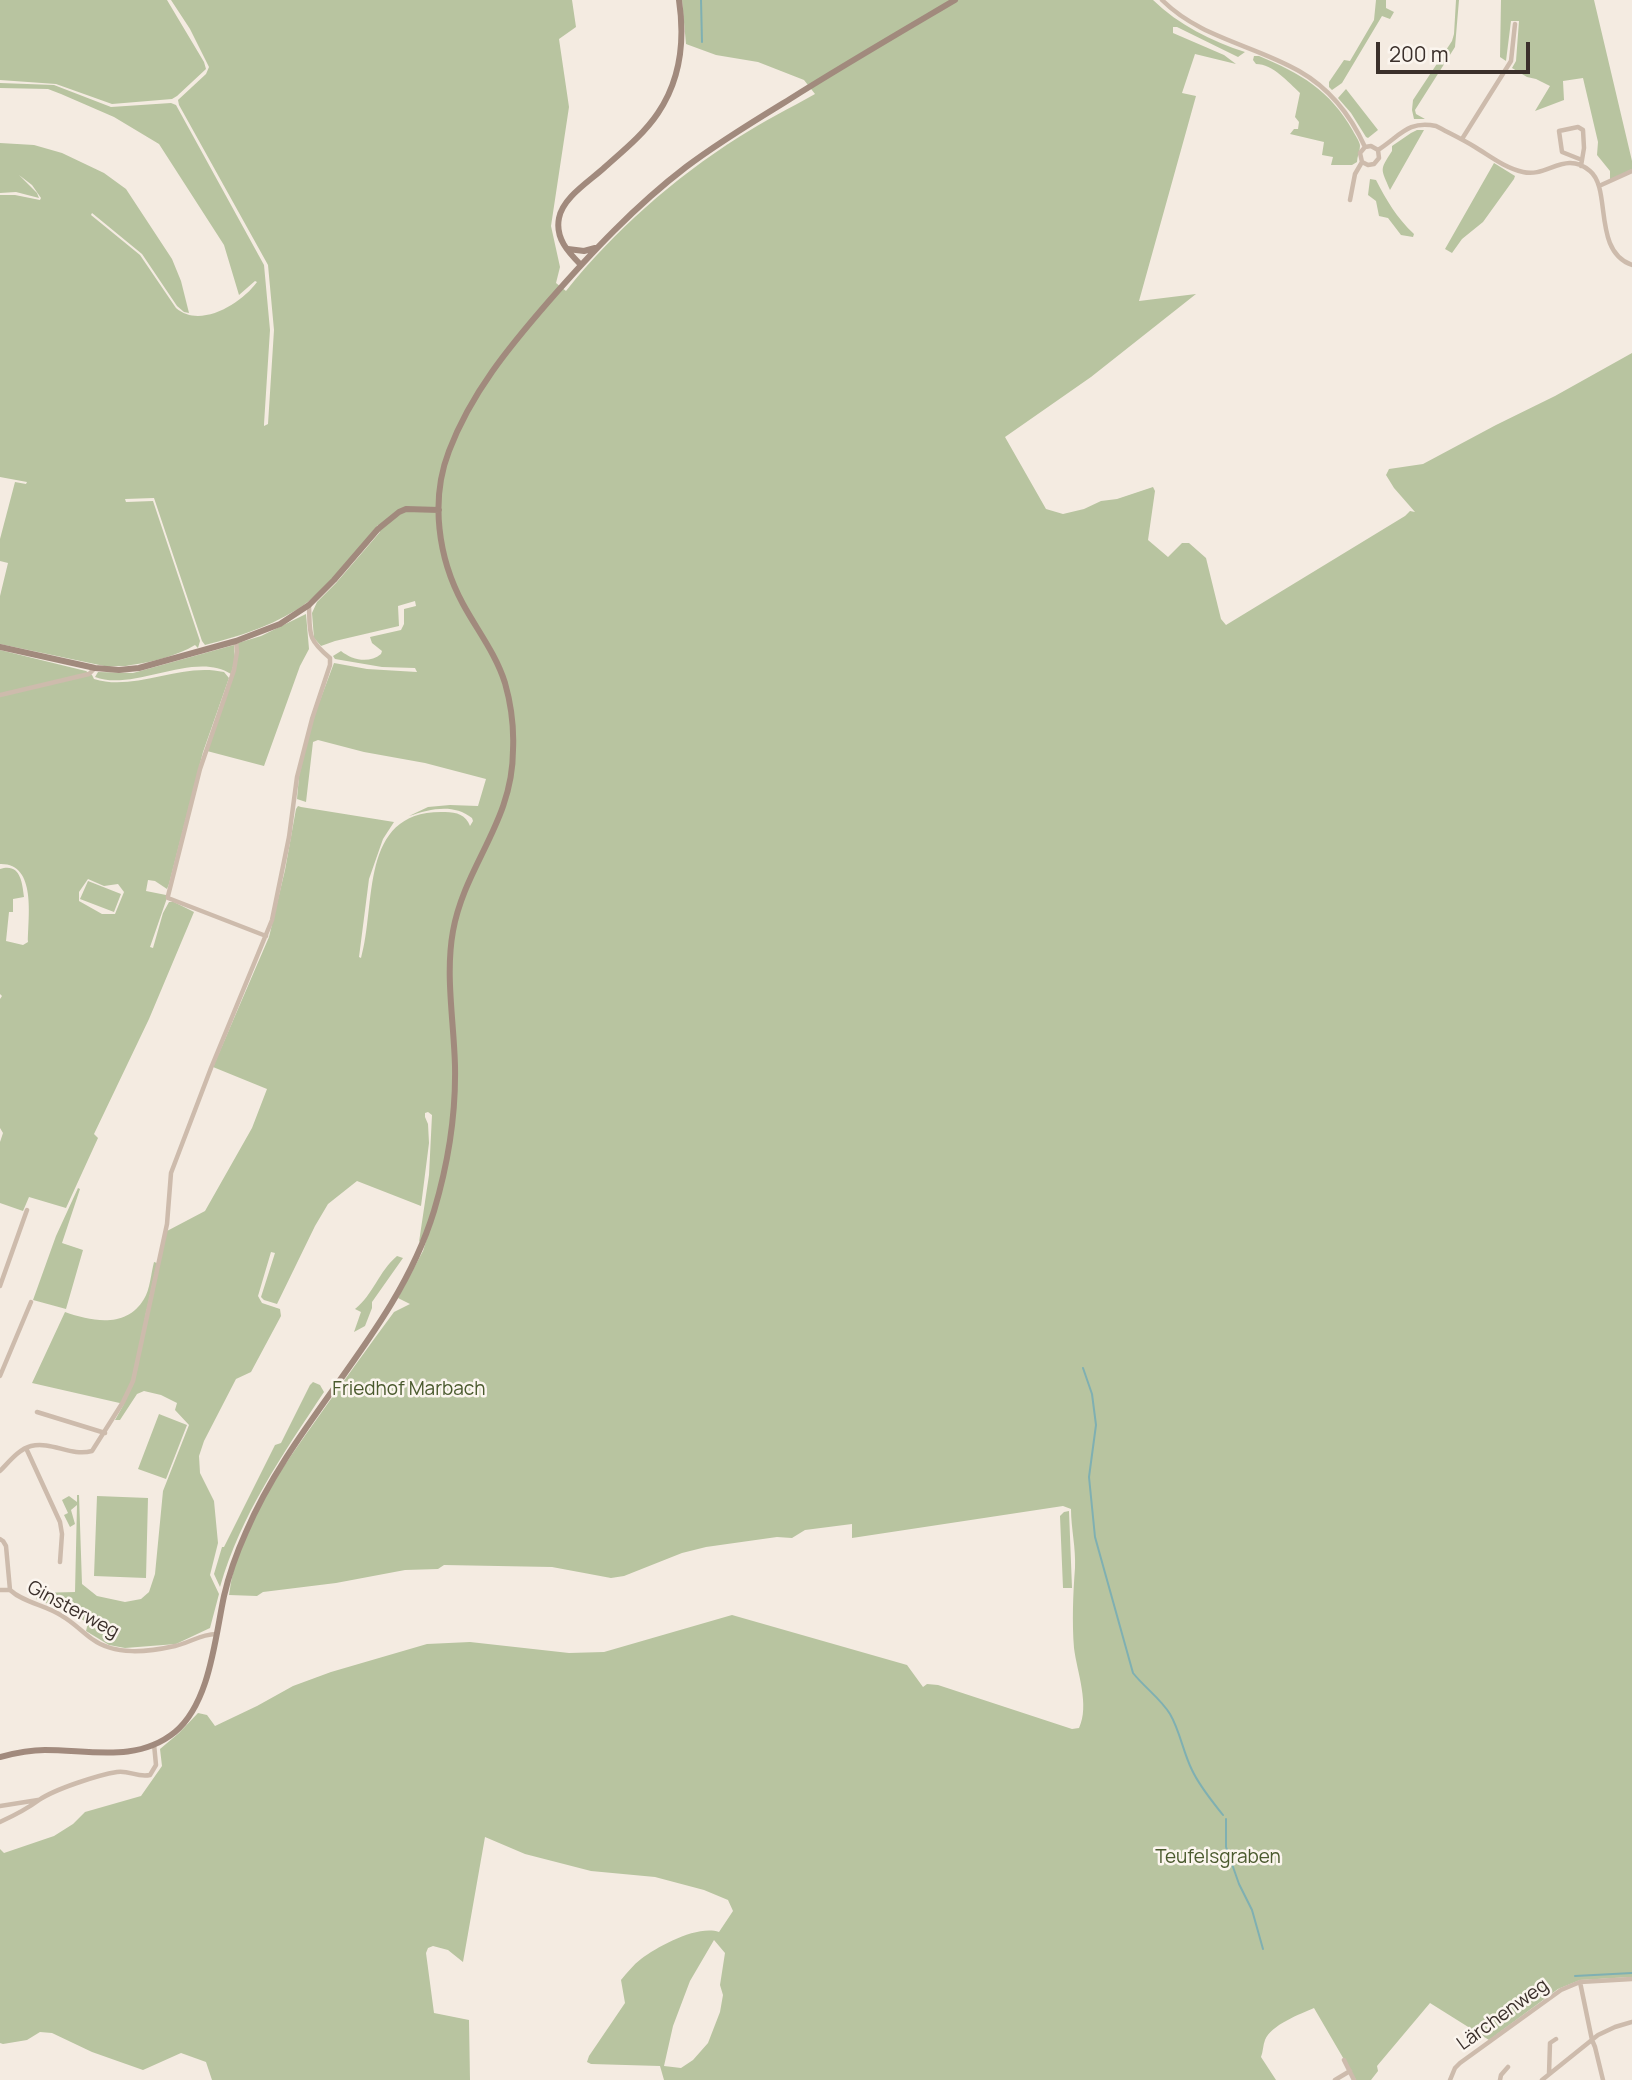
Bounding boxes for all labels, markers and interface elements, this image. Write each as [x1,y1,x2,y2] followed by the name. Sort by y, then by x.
[1380,28,1534,72] scale bar
[1389,40,1449,68] text: 200 m
[332,1379,486,1401] park label: Friedhof Marbach
[23,1576,123,1644] street label: Ginsterweg
[1155,1847,1281,1869] park label: Teufelsgraben
[1453,1974,1553,2056] street label: Lärchenweg

